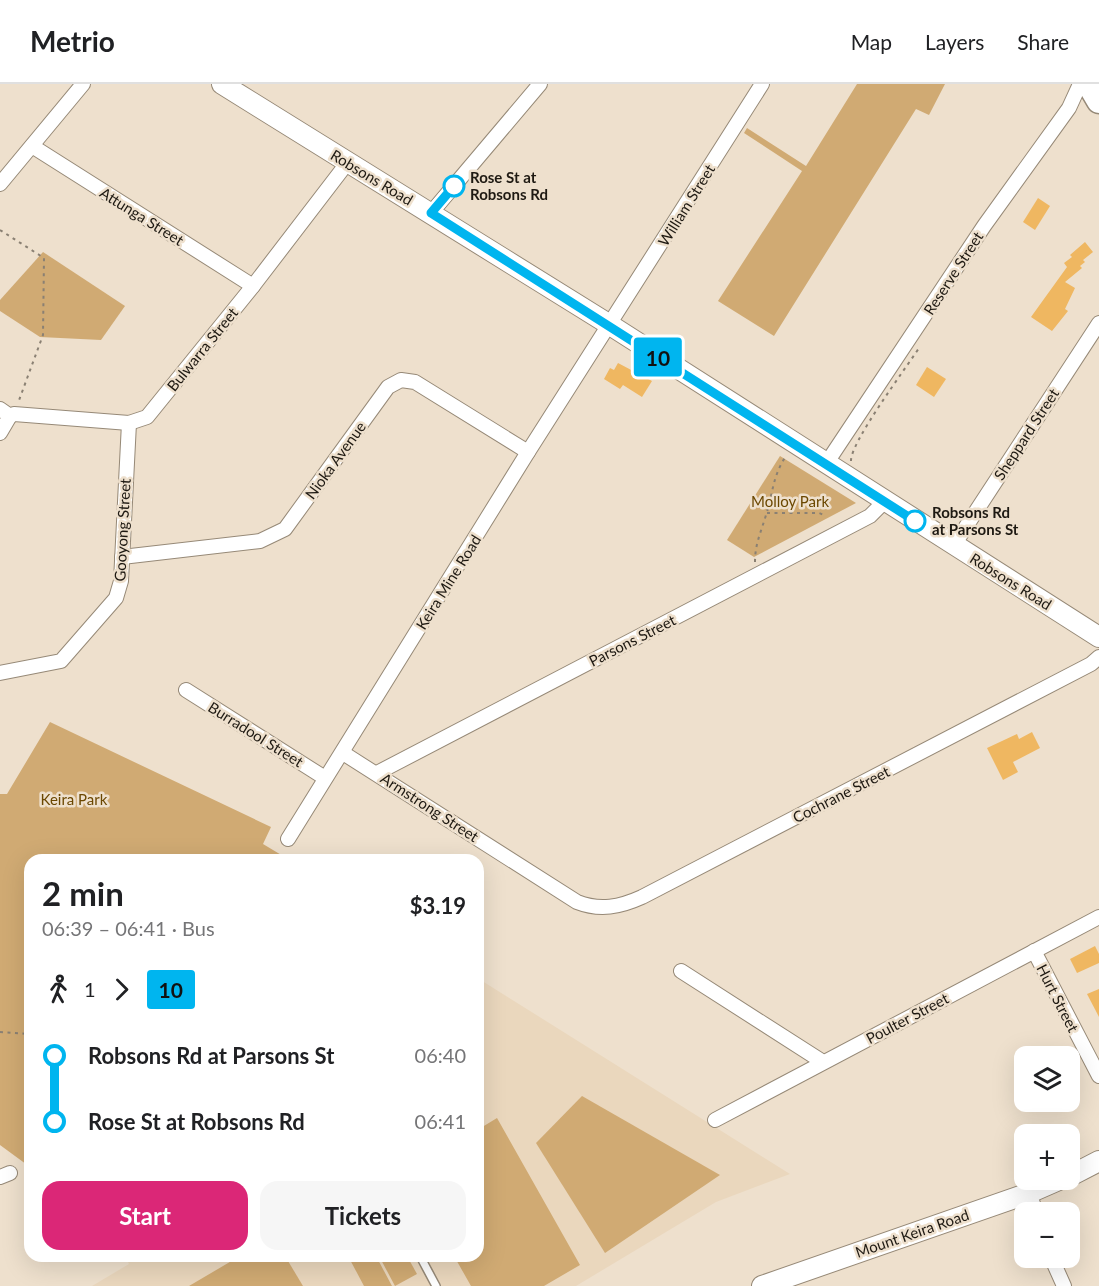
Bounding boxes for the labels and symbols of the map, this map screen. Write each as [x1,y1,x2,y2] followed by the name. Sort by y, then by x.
[328,145,416,209] street label: Robsons Road
[654,160,719,249] street label: William Street
[470,168,548,203] place label: Rose St at Robsons Rd
[443,175,465,197] marker: Rose St at Robsons Rd
[97,183,188,249] street label: Attunga Street
[919,228,987,318] street label: Reserve Street
[163,303,242,394] street label: Bulwarra Street
[631,338,685,376] line badge: 10
[990,384,1063,483] street label: Sheppard Street
[301,418,369,502] street label: Nioka Avenue
[110,477,134,582] street label: Gooyong Street
[751,492,829,510] park label: Molloy Park
[932,503,1019,538] place label: Robsons Rd at Parsons St
[904,510,926,532] marker: Robsons Rd at Parsons St
[412,531,484,633] street label: Keira Mine Road
[967,549,1055,613] street label: Robsons Road
[586,610,679,670] street label: Parsons Street
[205,698,307,771] street label: Burradool Street
[790,762,893,826] street label: Cochrane Street
[378,769,483,846] street label: Armstrong Street
[41,790,108,808] park label: Keira Park
[1033,961,1083,1036] street label: Hurt Street
[863,988,952,1047] street label: Poulter Street
[853,1205,971,1261] street label: Mount Keira Road

